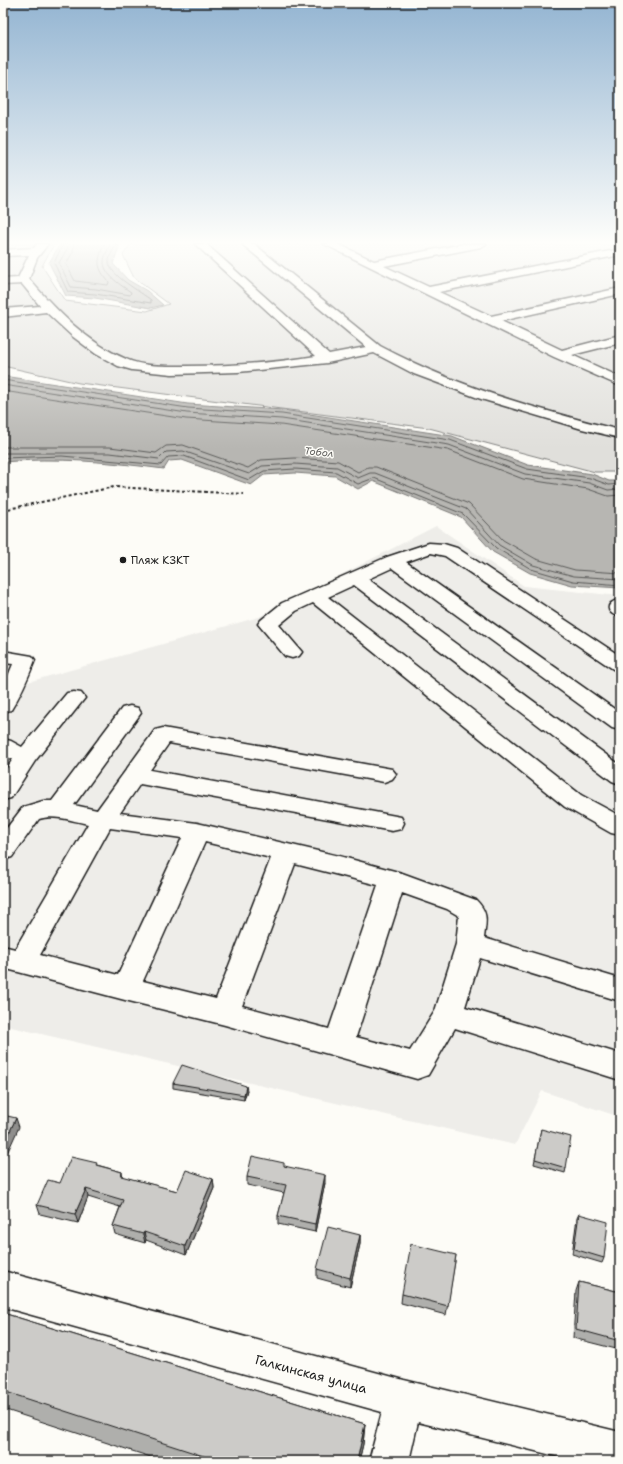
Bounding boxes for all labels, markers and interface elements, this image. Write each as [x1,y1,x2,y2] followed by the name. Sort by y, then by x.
[304,444,334,460] water label: Тобол
[131,553,190,568] place label: Пляж КЗКТ
[118,555,128,565] marker: Пляж КЗКТ
[253,1351,369,1397] street label: Галкинская улица

